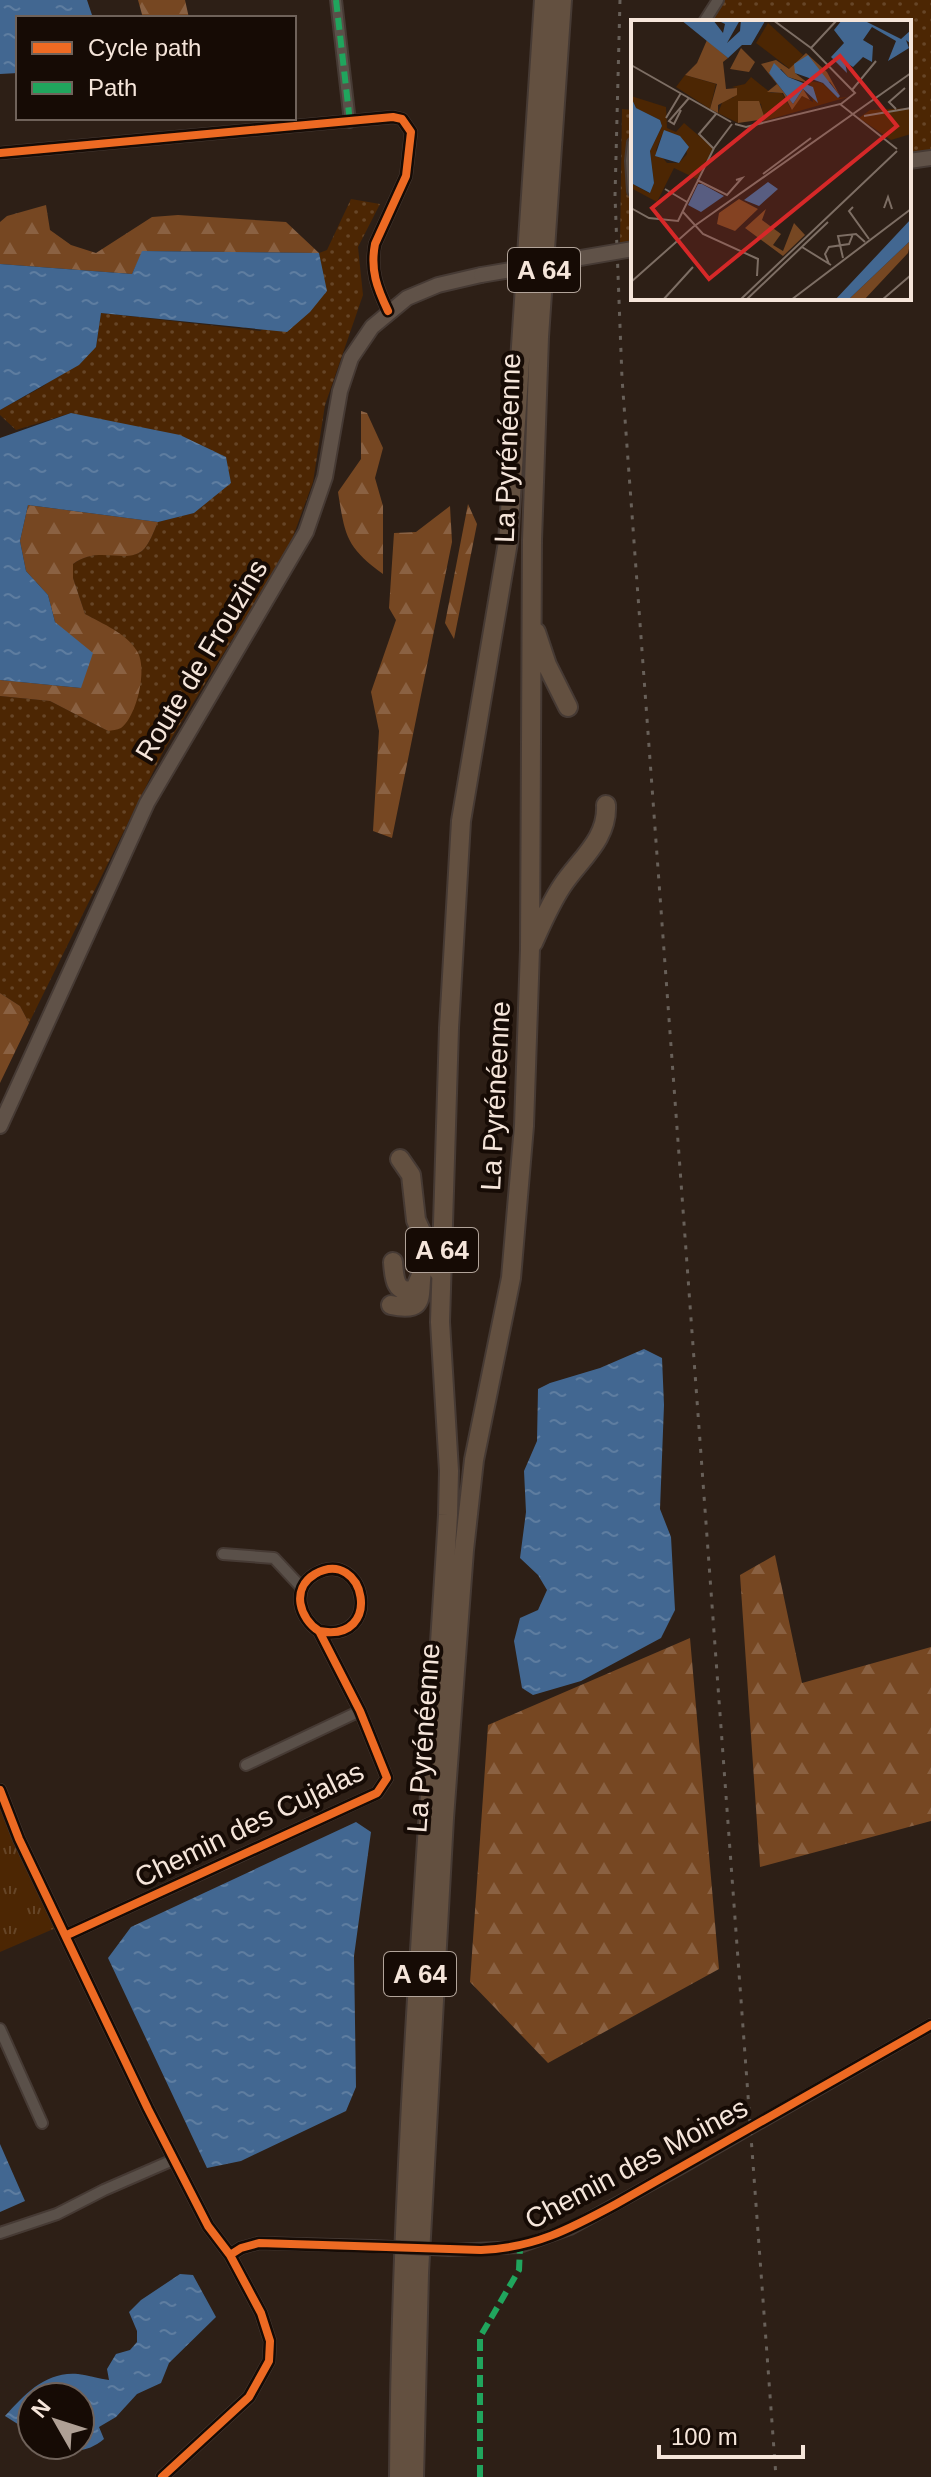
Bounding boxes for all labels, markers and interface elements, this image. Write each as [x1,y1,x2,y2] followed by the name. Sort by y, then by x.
[16,16,296,120] legend
[631,20,911,300] inset map
[88,34,201,61] text: Cycle path
[88,74,137,101] text: Path
[508,248,580,292] road number: A 64
[489,353,526,543] street label: La Pyrénéenne
[129,554,274,766] street label: Route de Frouzins
[475,1000,516,1192] street label: La Pyrénéenne
[406,1228,478,1272] road number: A 64
[401,1642,446,1834] street label: La Pyrénéenne
[130,1756,369,1893] street label: Chemin des Cujalas
[384,1952,456,1996] road number: A 64
[520,2092,753,2235] street label: Chemin des Moines
[16,2381,96,2461] north arrow
[26,2395,56,2423] text: N
[659,2409,803,2459] scale bar
[671,2423,738,2450] text: 100 m

